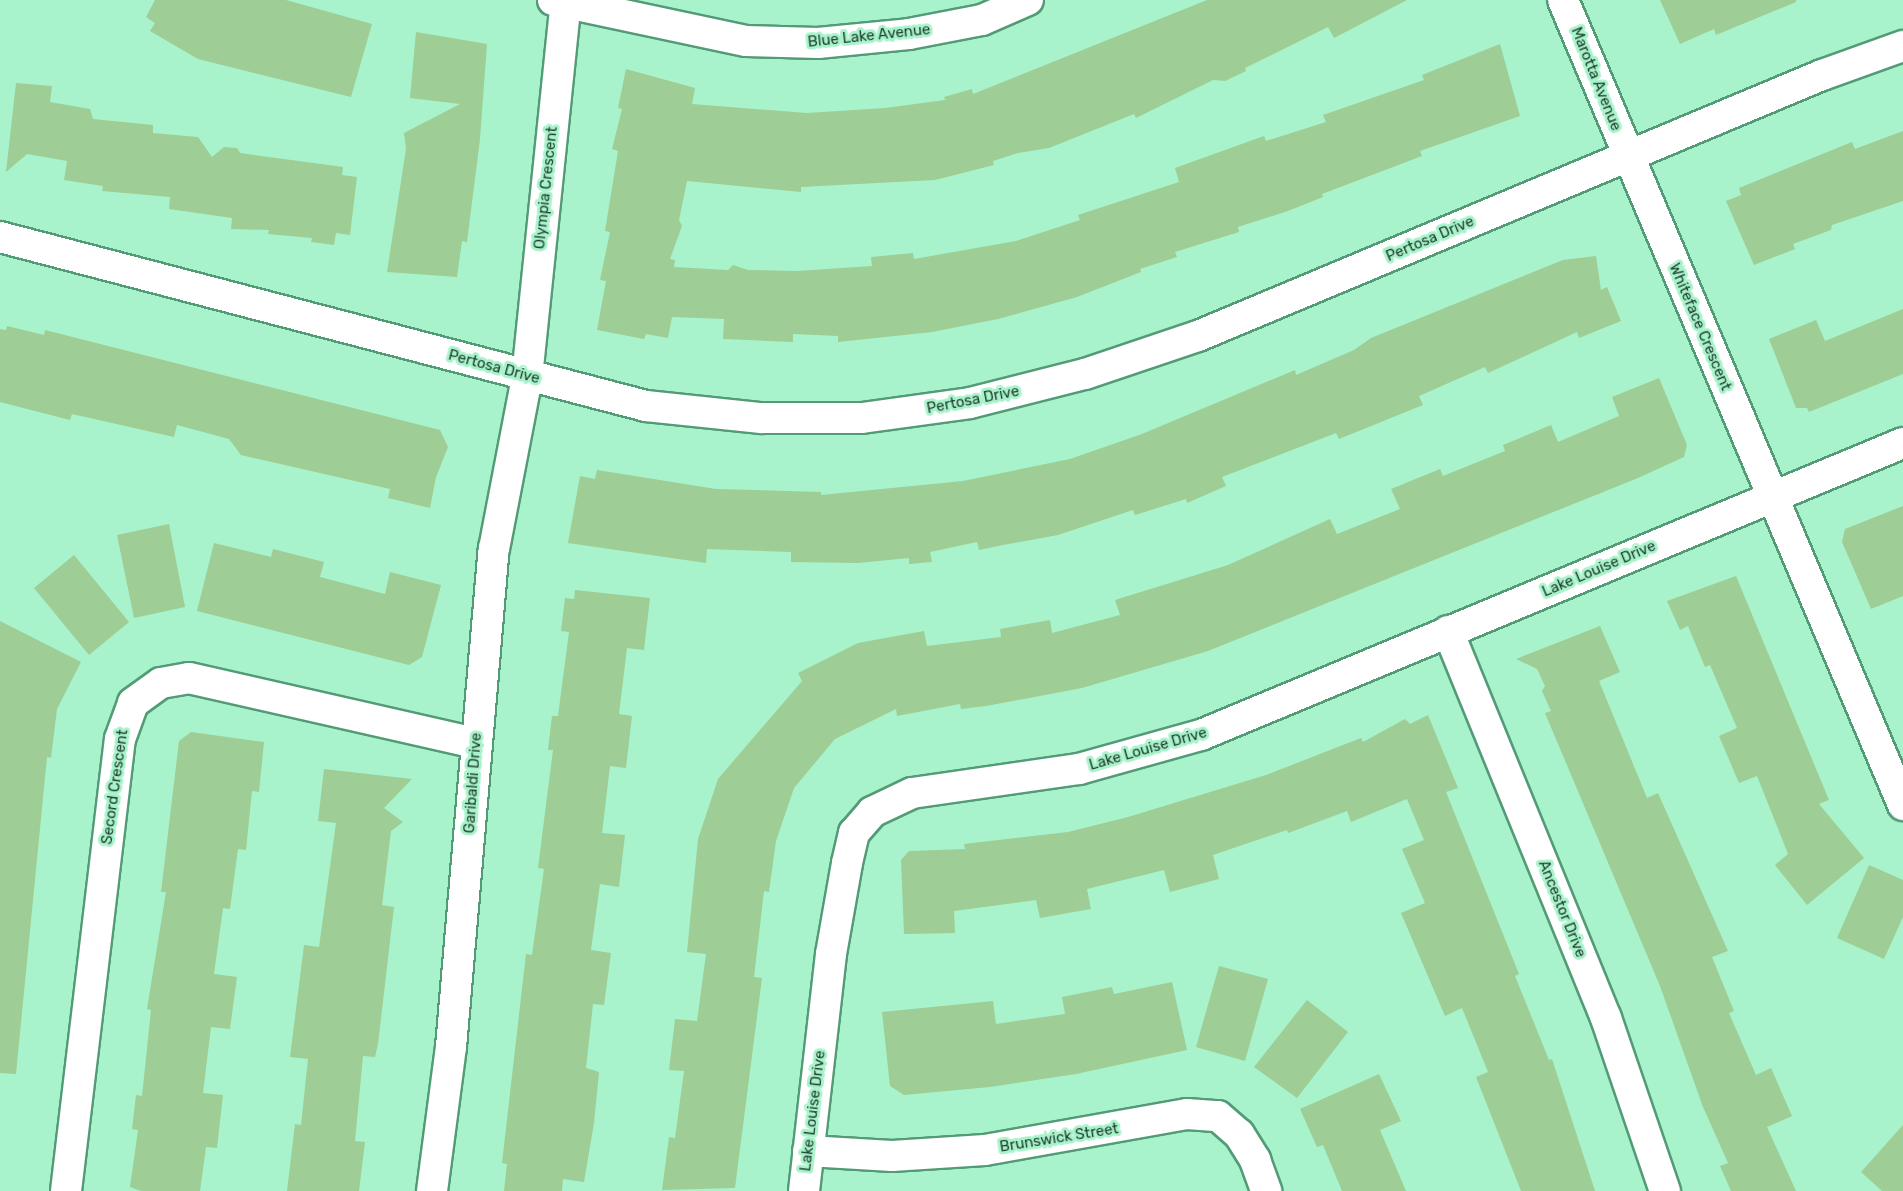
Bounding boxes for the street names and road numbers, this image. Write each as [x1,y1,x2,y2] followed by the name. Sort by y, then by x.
[807,21,931,51] street label: Blue Lake Avenue
[1567,24,1625,134] street label: Marotta Avenue
[531,126,561,250] street label: Olympia Crescent
[1383,212,1477,266] street label: Pertosa Drive
[1665,261,1735,393] street label: Whiteface Crescent
[446,346,542,388] street label: Pertosa Drive
[925,382,1021,418] street label: Pertosa Drive
[1540,537,1658,601] street label: Lake Louise Drive
[1087,724,1209,774] street label: Lake Louise Drive
[98,728,132,846] street label: Secord Crescent
[460,732,486,834] street label: Garibaldi Drive
[1534,858,1590,960] street label: Ancestor Drive
[797,1050,829,1172] street label: Lake Louise Drive
[998,1120,1120,1156] street label: Brunswick Street

